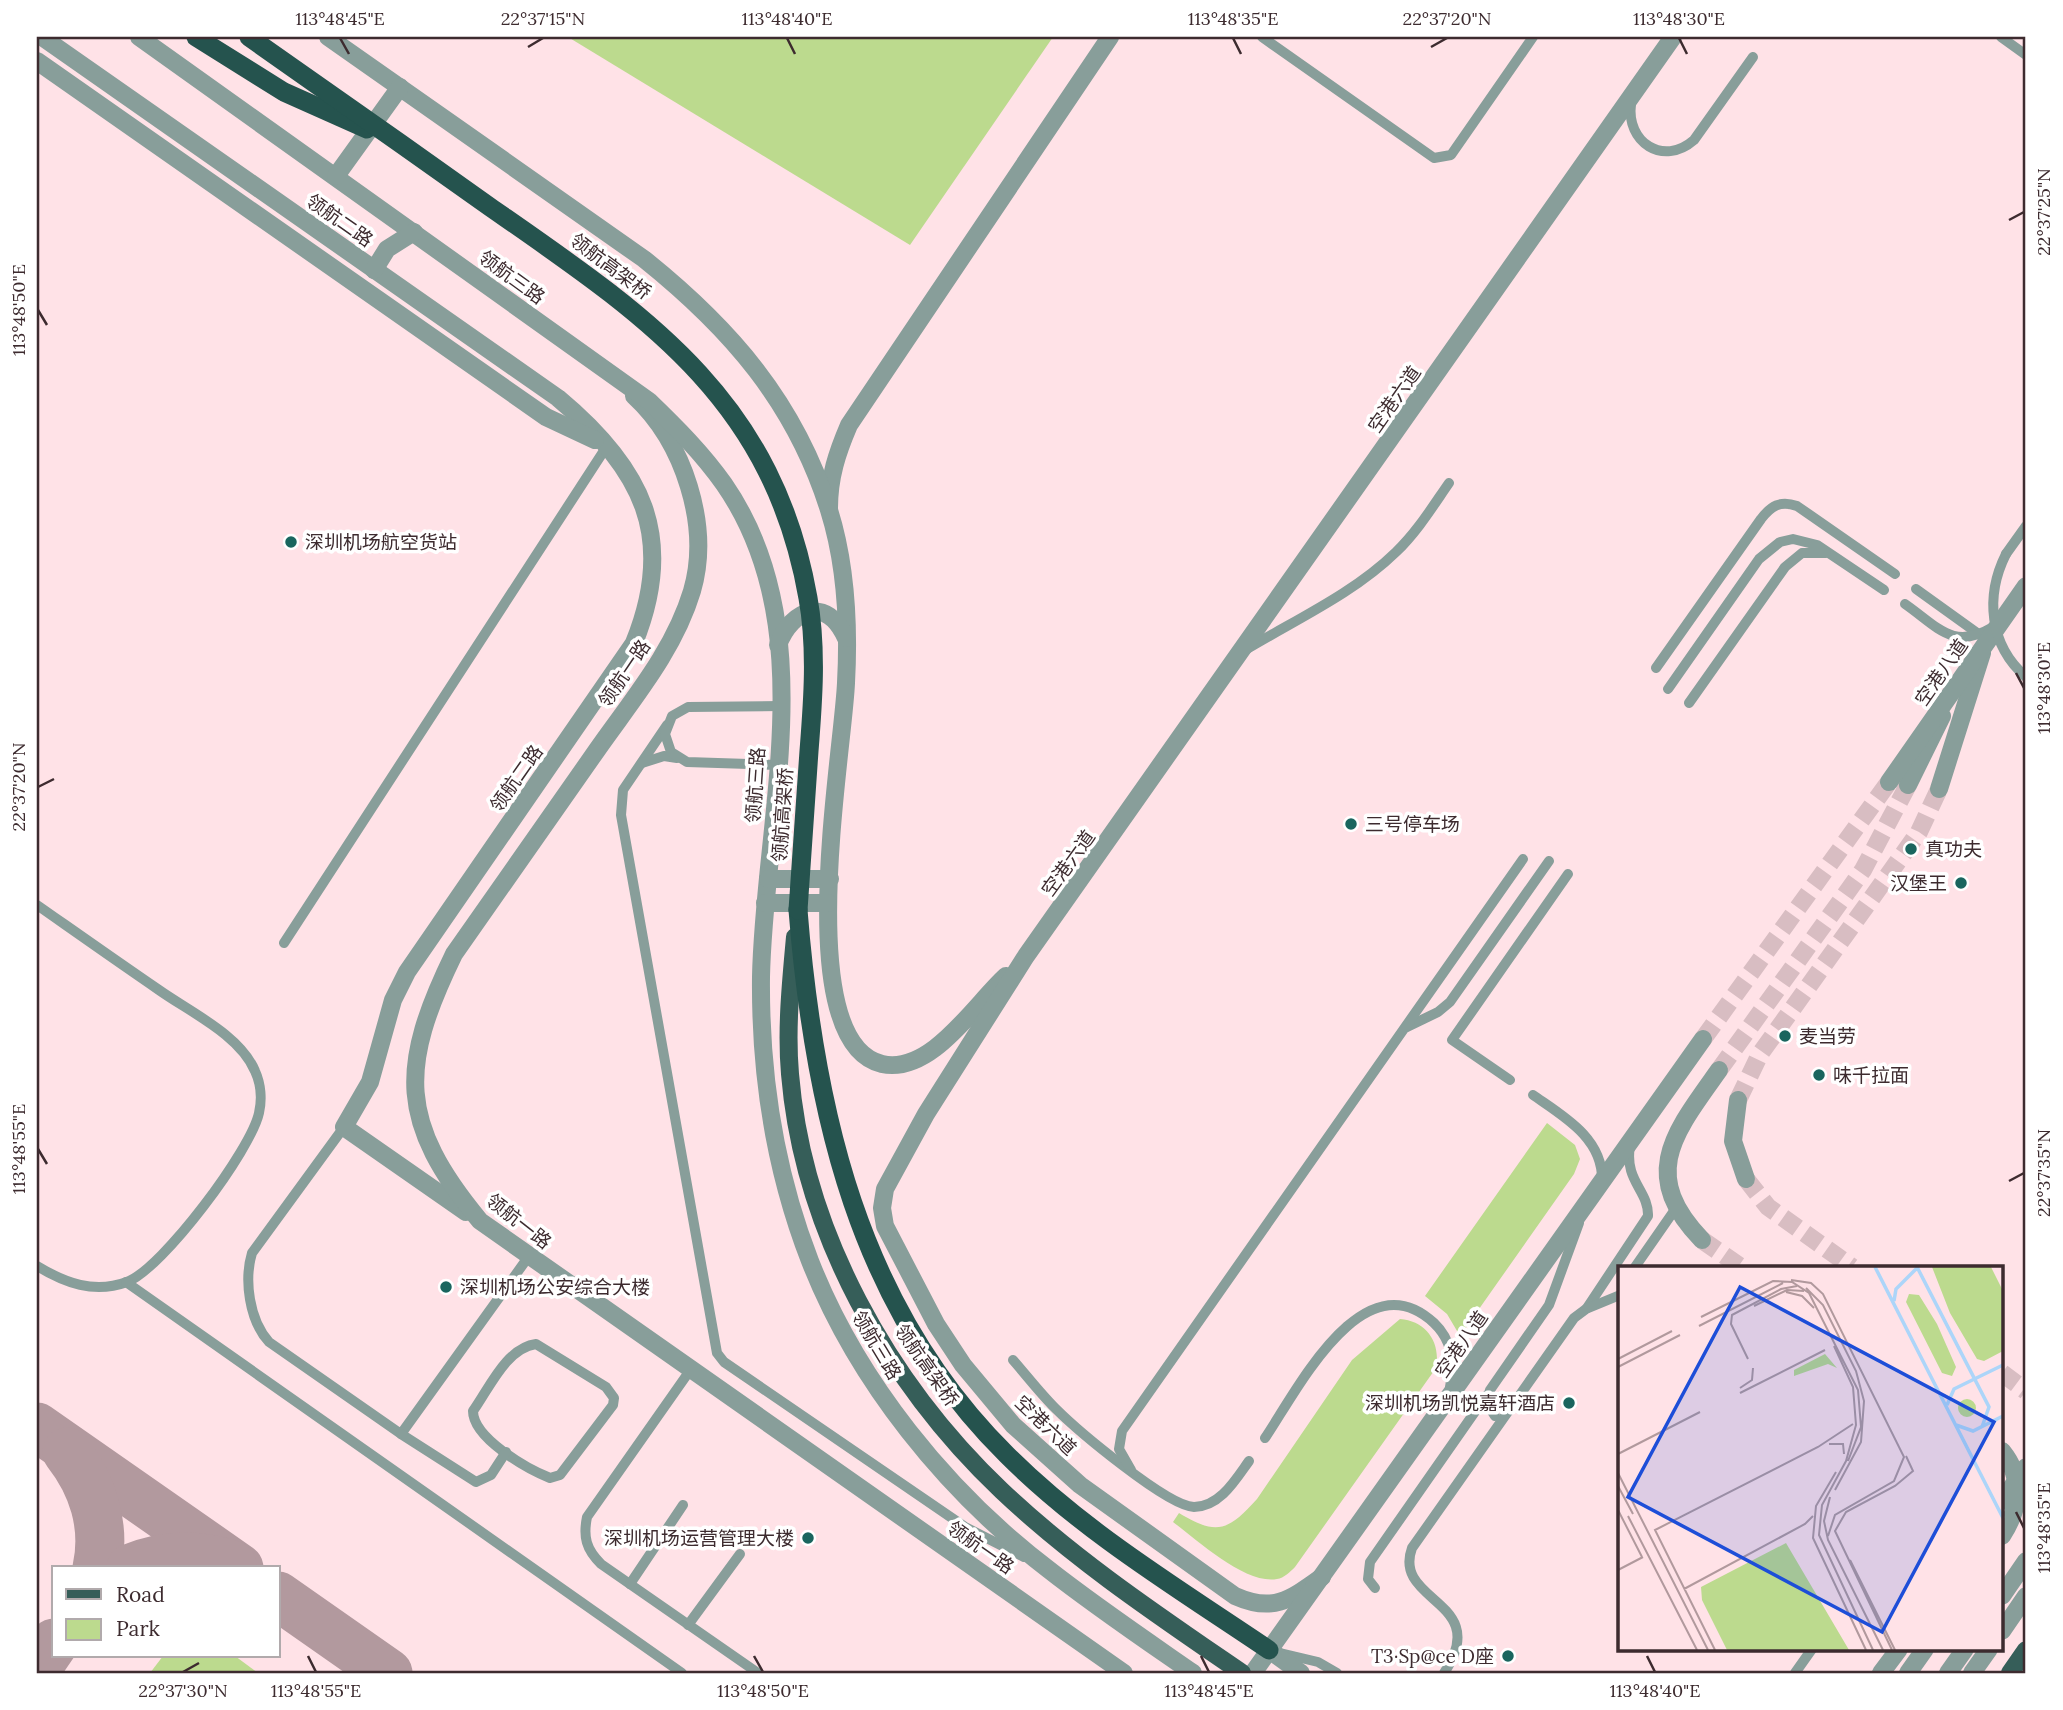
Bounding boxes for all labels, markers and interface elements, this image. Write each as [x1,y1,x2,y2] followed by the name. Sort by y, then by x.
[295,7,385,30] text: 113°48'45"E
[501,7,585,30] text: 22°37'15"N
[742,7,833,30] text: 113°48'40"E
[1188,7,1278,30] text: 113°48'35"E
[1402,7,1492,30] text: 22°37'20"N
[1633,7,1725,30] text: 113°48'30"E
[2032,168,2055,256] text: 22°37'25"N
[302,188,378,252] street label: 领航二路
[566,228,656,304] street label: 领航高架桥
[474,245,550,309] street label: 领航三路
[7,264,30,356] text: 113°48'50"E
[1362,361,1426,437] street label: 空港六道
[305,530,457,554] place label: 深圳机场航空货站
[283,534,299,550] marker: 深圳机场航空货站
[1909,634,1973,710] street label: 空港八道
[593,635,655,711] street label: 领航一路
[2032,642,2055,734] text: 113°48'30"E
[484,740,548,816] street label: 领航二路
[7,742,30,832] text: 22°37'20"N
[740,746,770,824] street label: 领航三路
[767,767,797,863] street label: 领航高架桥
[1365,812,1460,836] place label: 三号停车场
[1343,816,1359,832] marker: 三号停车场
[1036,825,1100,901] street label: 空港六道
[1925,837,1982,861] place label: 真功夫
[1903,841,1919,857] marker: 真功夫
[1890,871,1947,895] place label: 汉堡王
[1953,875,1969,891] marker: 汉堡王
[1799,1024,1856,1048] place label: 麦当劳
[1777,1028,1793,1044] marker: 麦当劳
[1833,1063,1909,1087] place label: 味千拉面
[1811,1067,1827,1083] marker: 味千拉面
[7,1104,30,1194] text: 113°48'55"E
[2032,1129,2055,1217] text: 22°37'35"N
[482,1188,556,1254] street label: 领航一路
[1618,1266,2004,1650] inset map
[460,1275,650,1299] place label: 深圳机场公安综合大楼
[438,1279,454,1295] marker: 深圳机场公安综合大楼
[847,1306,907,1384] street label: 领航三路
[1429,1306,1493,1382] street label: 空港八道
[890,1319,964,1411] street label: 领航高架桥
[1010,1390,1082,1460] street label: 空港六道
[1365,1391,1555,1415] place label: 深圳机场凯悦嘉轩酒店
[1561,1395,1577,1411] marker: 深圳机场凯悦嘉轩酒店
[2032,1483,2055,1573] text: 113°48'35"E
[943,1515,1019,1579] street label: 领航一路
[604,1526,794,1550] place label: 深圳机场运营管理大楼
[800,1530,816,1546] marker: 深圳机场运营管理大楼
[52,1566,280,1658] legend
[116,1581,165,1608] text: Road
[116,1615,160,1642] text: Park
[1371,1644,1494,1668] place label: T3·Sp@ce D座
[1500,1648,1516,1664] marker: T3·Sp@ce D座
[138,1679,228,1702] text: 22°37'30"N
[271,1679,361,1702] text: 113°48'55"E
[717,1679,809,1702] text: 113°48'50"E
[1164,1679,1254,1702] text: 113°48'45"E
[1610,1679,1701,1702] text: 113°48'40"E

